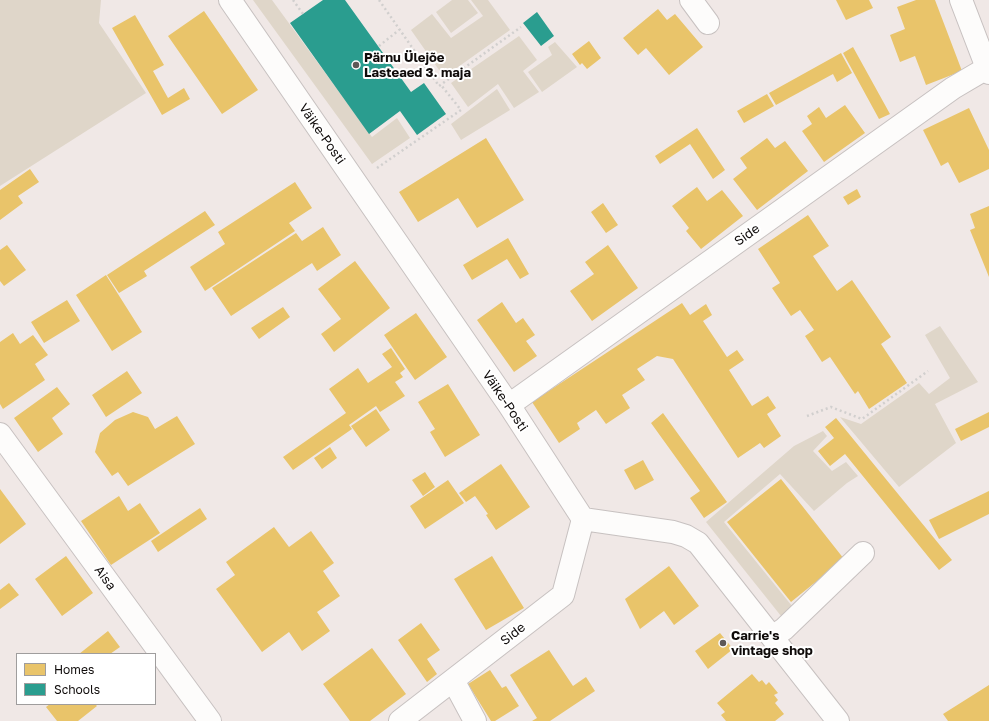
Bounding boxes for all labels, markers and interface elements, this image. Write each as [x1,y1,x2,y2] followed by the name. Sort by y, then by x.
[364,50,471,81] place label: Pärnu Ülejõe Lasteaed 3. maja
[351,60,361,70] marker: Pärnu Ülejõe Lasteaed 3. maja
[295,101,349,167] street label: Väike-Posti
[731,221,763,249] street label: Side
[479,368,531,434] street label: Väike-Posti
[91,563,119,593] street label: Aisa
[497,619,529,649] street label: Side
[731,628,813,659] place label: Carrie's vintage shop
[718,638,728,648] marker: Carrie's vintage shop
[16,653,156,705] legend
[54,662,94,677] text: Homes
[54,682,100,697] text: Schools

